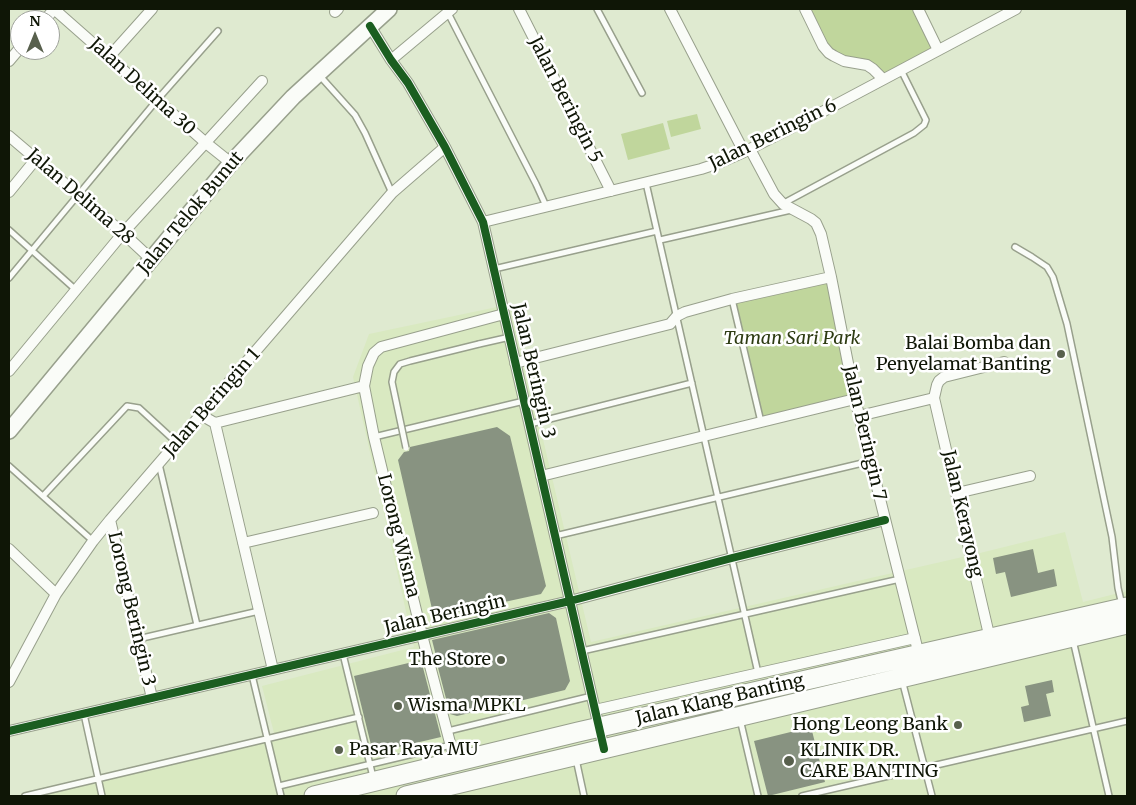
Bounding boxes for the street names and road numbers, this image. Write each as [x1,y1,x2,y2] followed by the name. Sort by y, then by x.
[524,33,606,167] street label: Jalan Beringin 5
[84,34,200,140] street label: Jalan Delima 30
[706,95,840,175] street label: Jalan Beringin 6
[22,145,138,249] street label: Jalan Delima 28
[134,147,248,279] street label: Jalan Telok Bunut
[507,301,559,441] street label: Jalan Beringin 3
[159,345,265,461] street label: Jalan Beringin 1
[838,363,890,503] street label: Jalan Beringin 7
[937,448,987,580] street label: Jalan Kerayong
[372,472,424,600] street label: Lorong Wisma
[103,530,159,688] street label: Lorong Beringin 3
[382,591,508,639] street label: Jalan Beringin
[634,670,806,730] street label: Jalan Klang Banting

